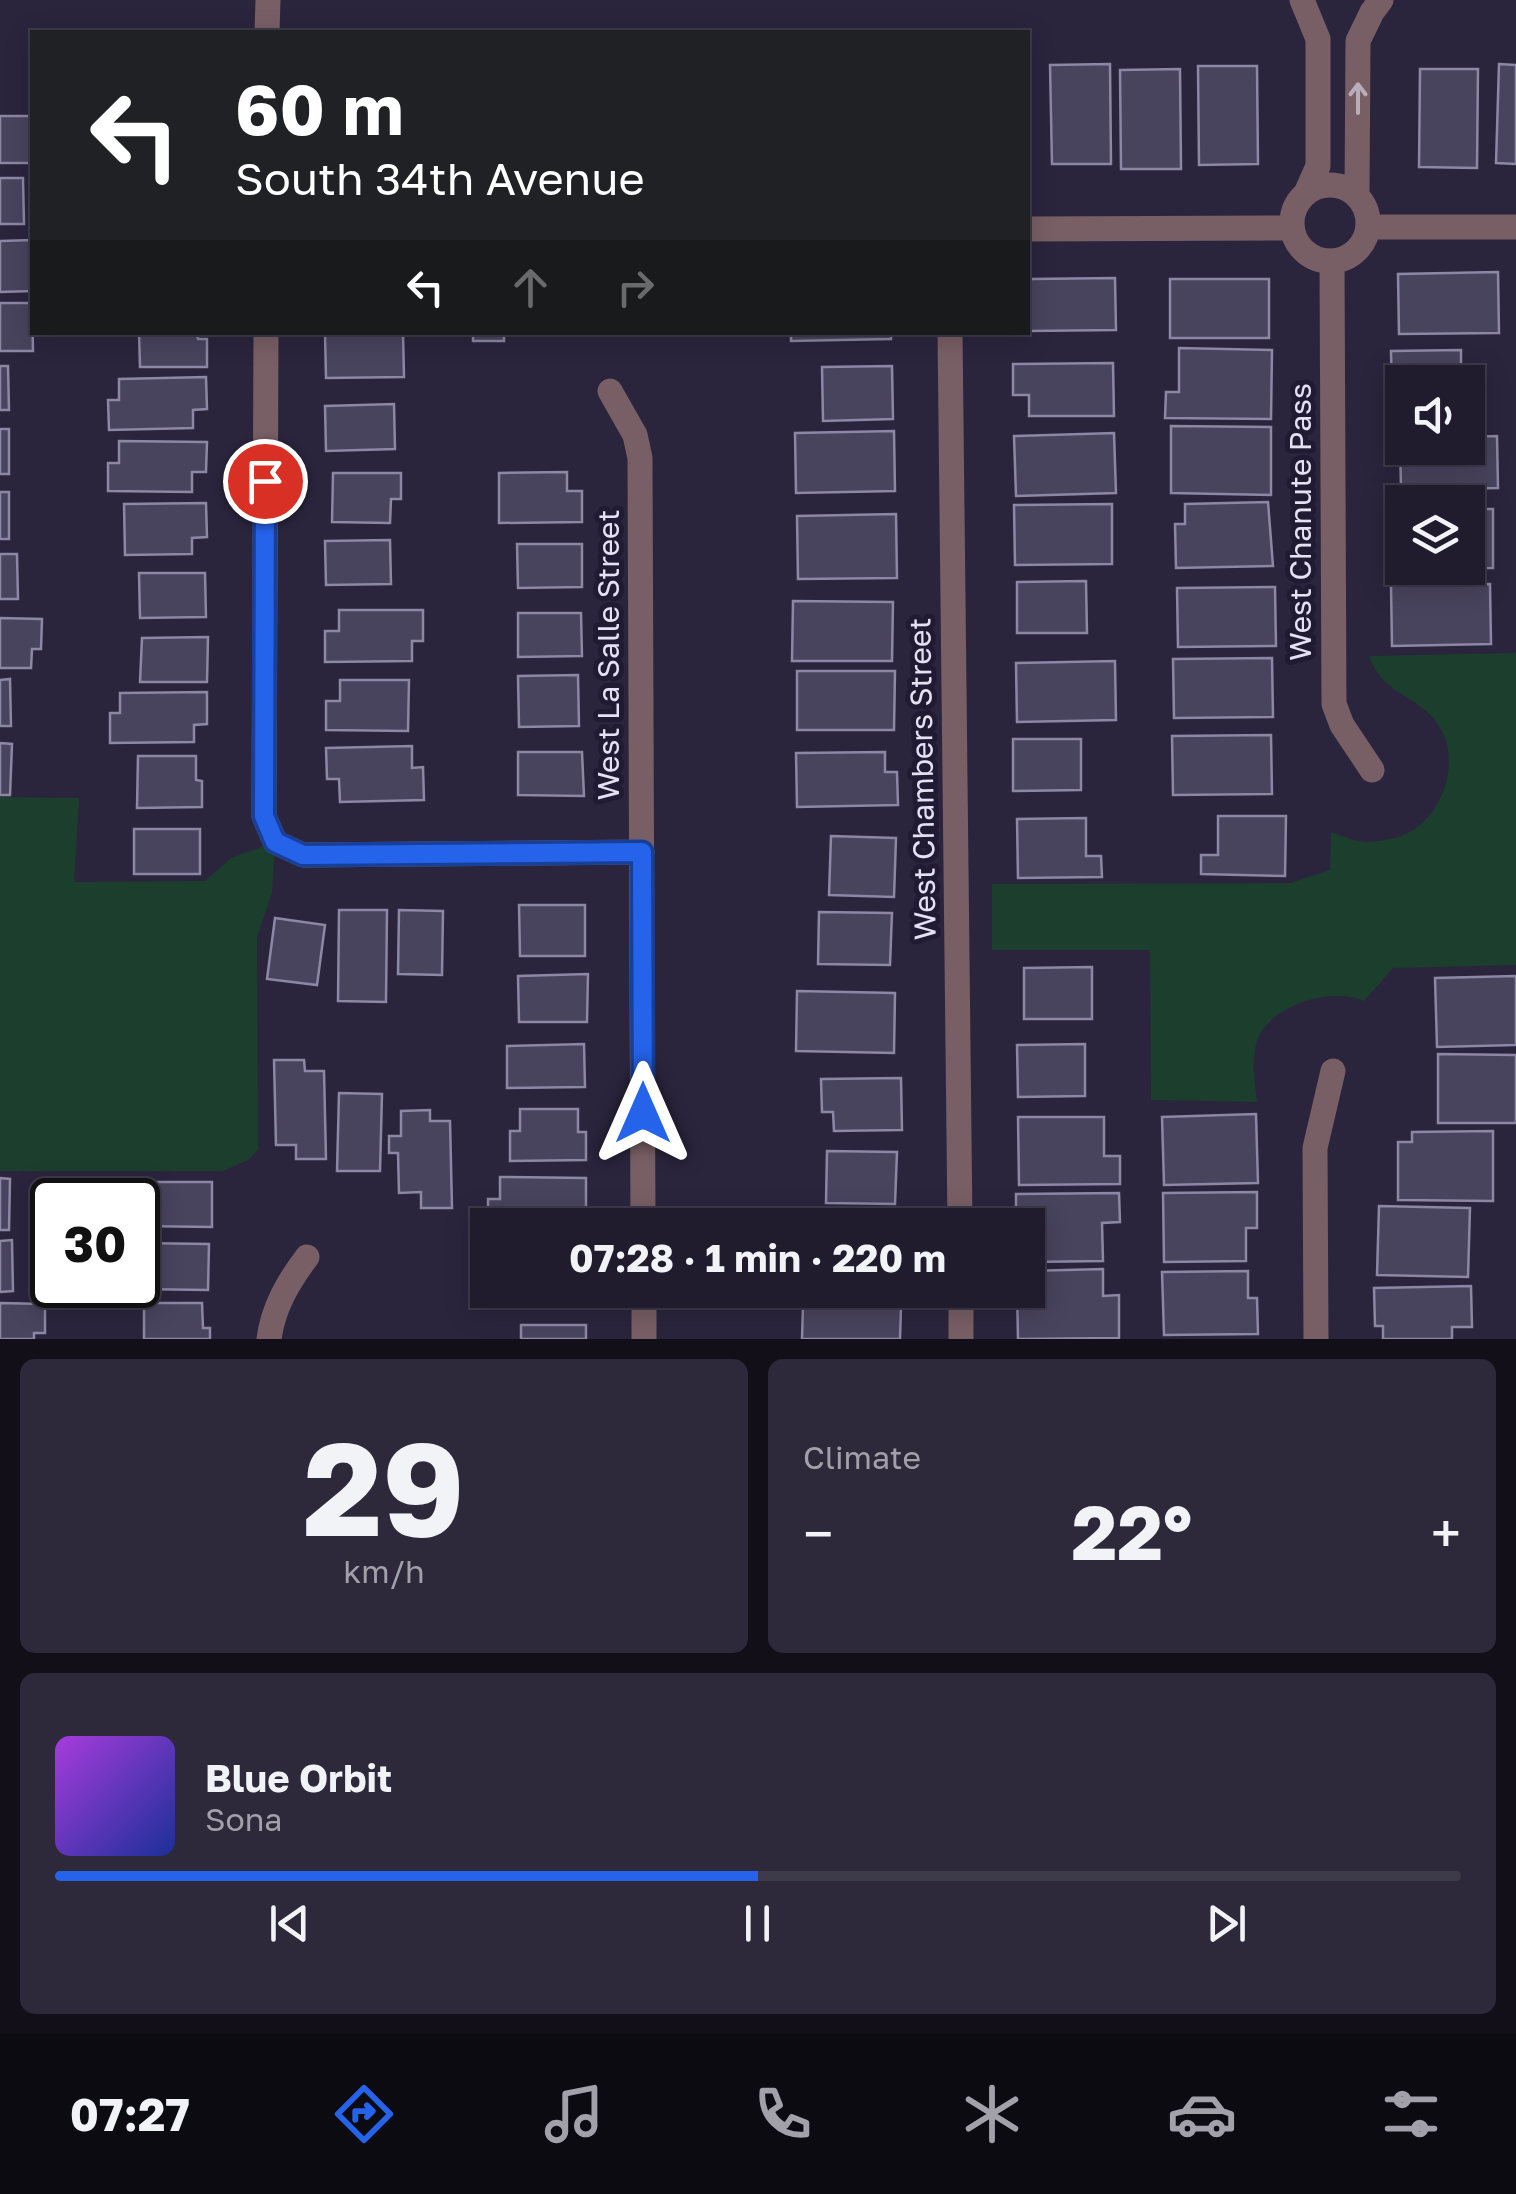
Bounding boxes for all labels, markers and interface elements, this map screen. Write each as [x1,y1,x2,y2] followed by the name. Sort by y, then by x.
[235,66,404,150] text: 60 m
[70,70,200,200] icon: left
[1348,82,1368,114] one-way arrow
[235,151,645,205] text: South 34th Avenue
[398,260,453,315] icon: left
[503,260,558,315] icon: ahead
[608,260,663,315] icon: right
[1385,365,1485,585] map controls
[1385,365,1485,465] button: sound
[1282,383,1318,661] street label: West Chanute Pass
[223,439,308,524] pin
[238,454,293,509] icon: arrive
[1385,485,1485,585] button: layers
[590,510,626,801] street label: West La Salle Street
[901,617,943,941] street label: West Chambers Street
[591,1061,695,1165] position arrow
[30,1178,160,1308] speed limit sign: 30
[569,1235,946,1280] text: 07:28 · 1 min · 220 m
[303,1409,465,1565] text: 29
[803,1438,921,1476] text: Climate
[1072,1486,1192,1577] text: 22°
[803,1500,833,1566] text: −
[1431,1500,1461,1566] text: +
[343,1552,425,1590] text: km/h
[205,1755,392,1800] text: Blue Orbit
[205,1800,282,1838] text: Sona
[262,1896,317,1951] icon: previous
[730,1896,785,1951] icon: pause
[1199,1896,1254,1951] icon: next
[329,2079,399,2149] icon: directions
[539,2079,609,2149] icon: music
[748,2079,818,2149] icon: phone
[957,2079,1027,2149] icon: climate
[1167,2079,1237,2149] icon: car
[1376,2079,1446,2149] icon: filters
[70,2087,190,2141] text: 07:27

